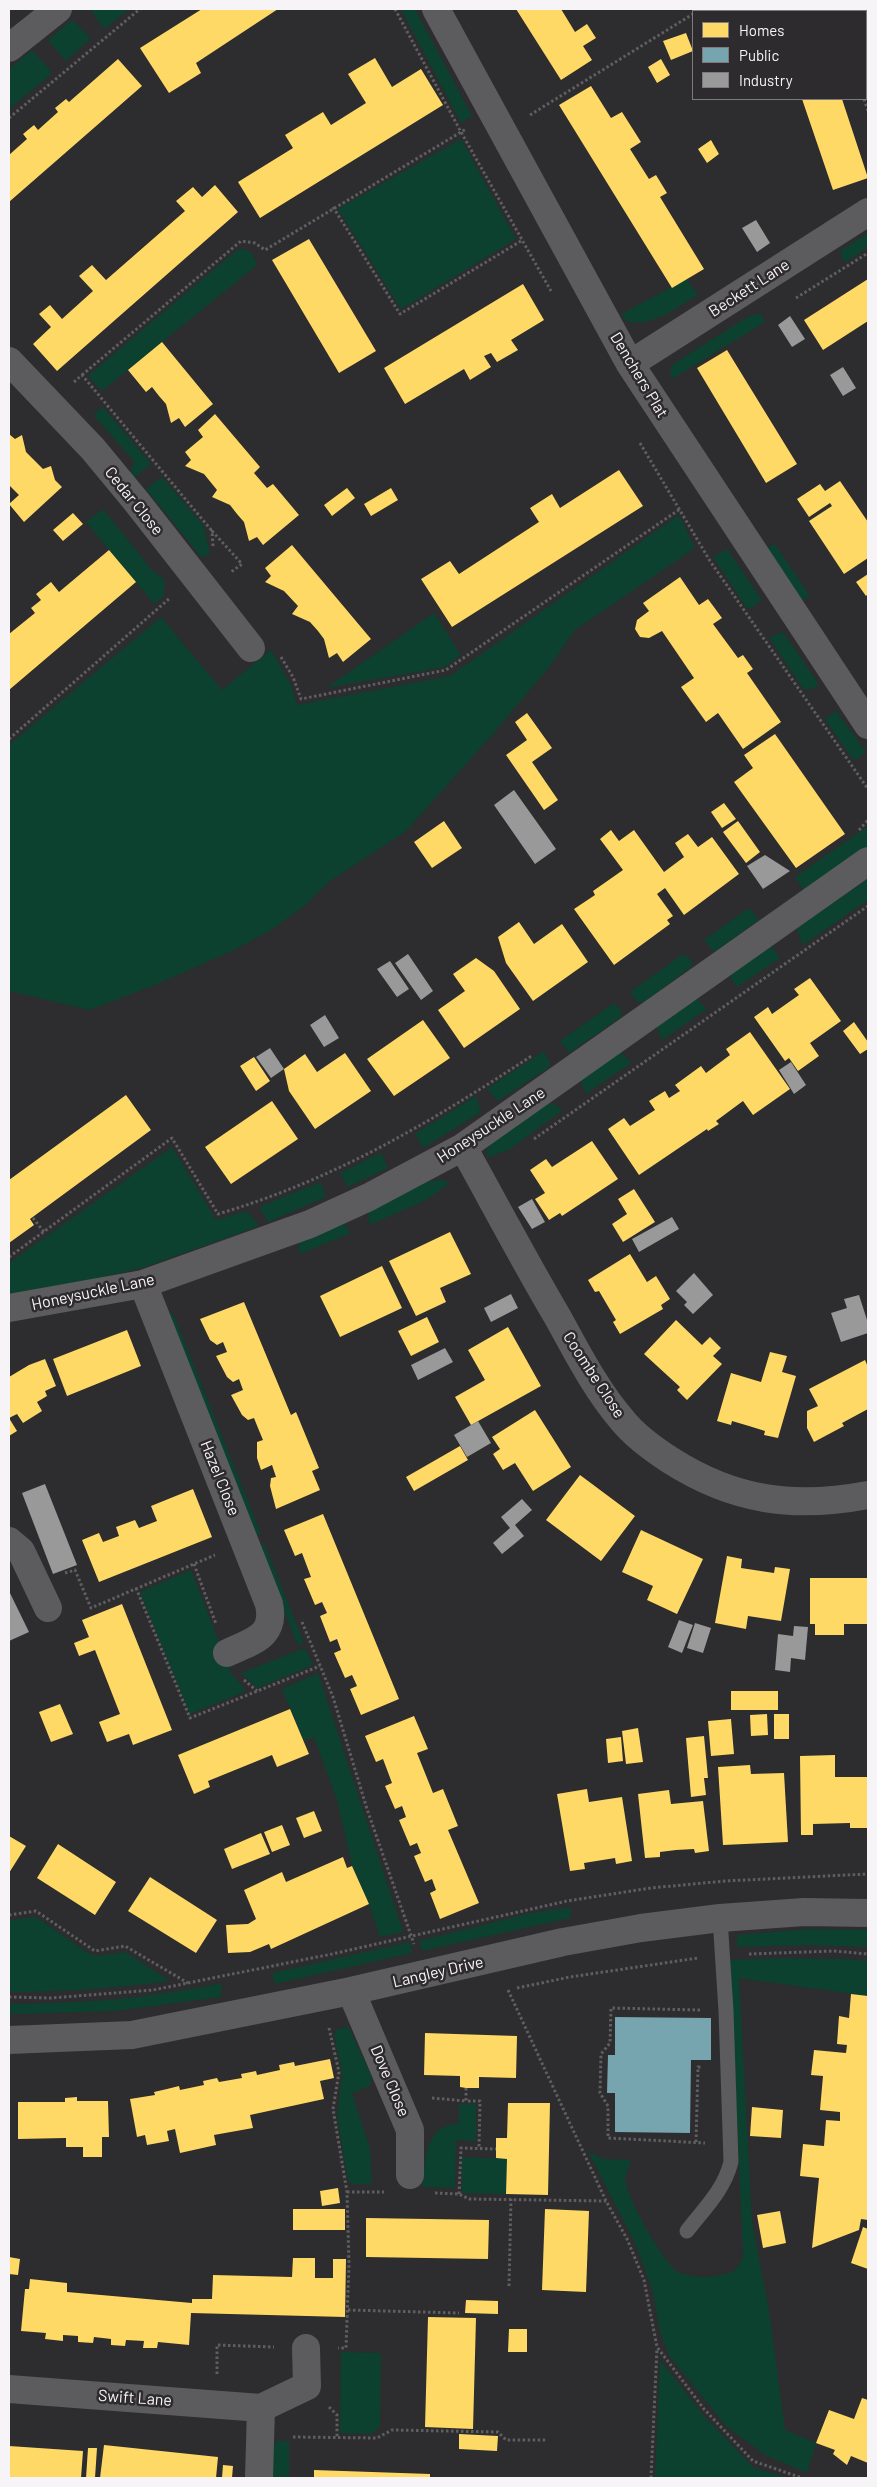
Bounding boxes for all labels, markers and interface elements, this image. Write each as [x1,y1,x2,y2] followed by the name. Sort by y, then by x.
[692,10,867,100] legend
[739,21,784,39] text: Homes
[739,46,779,64] text: Public
[739,71,793,89] text: Industry
[705,255,793,321] street label: Beckett Lane
[606,329,672,421] street label: Denchers Plat
[101,463,167,539] street label: Cedar Close
[433,1083,549,1167] street label: Honeysuckle Lane
[30,1270,156,1314] street label: Honeysuckle Lane
[559,1328,629,1422] street label: Coombe Close
[196,1438,244,1518] street label: Hazel Close
[391,1952,485,1992] street label: Langley Drive
[366,2042,414,2120] street label: Dove Close
[97,2386,173,2410] street label: Swift Lane

